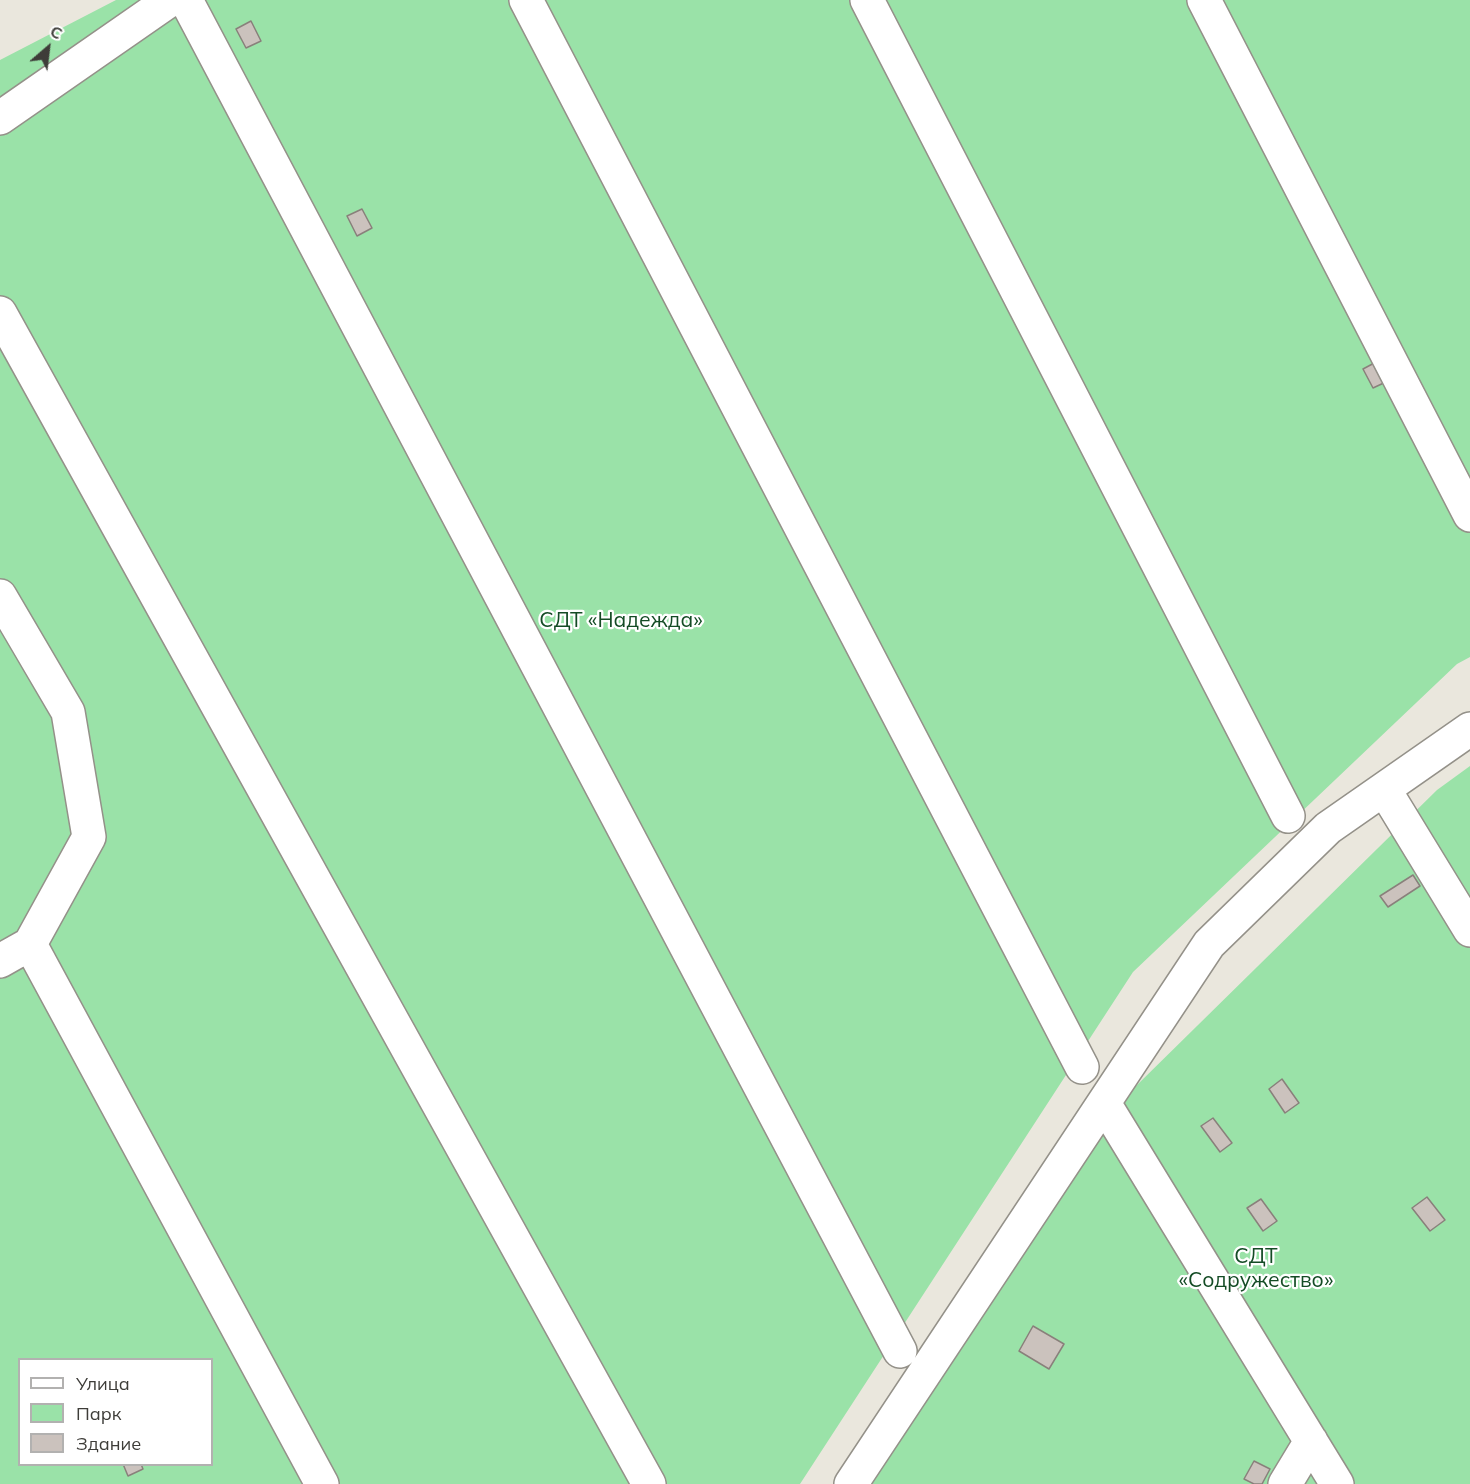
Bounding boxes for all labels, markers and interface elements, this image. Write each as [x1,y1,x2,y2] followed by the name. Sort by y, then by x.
[18,18,78,78] north arrow
[47,21,66,44] text: С
[539,608,703,634] park label: СДТ «Надежда»
[1179,1244,1333,1294] park label: СДТ «Содружество»
[18,1358,213,1466] legend
[76,1372,130,1395] text: Улица
[76,1402,121,1425] text: Парк
[76,1432,141,1455] text: Здание

